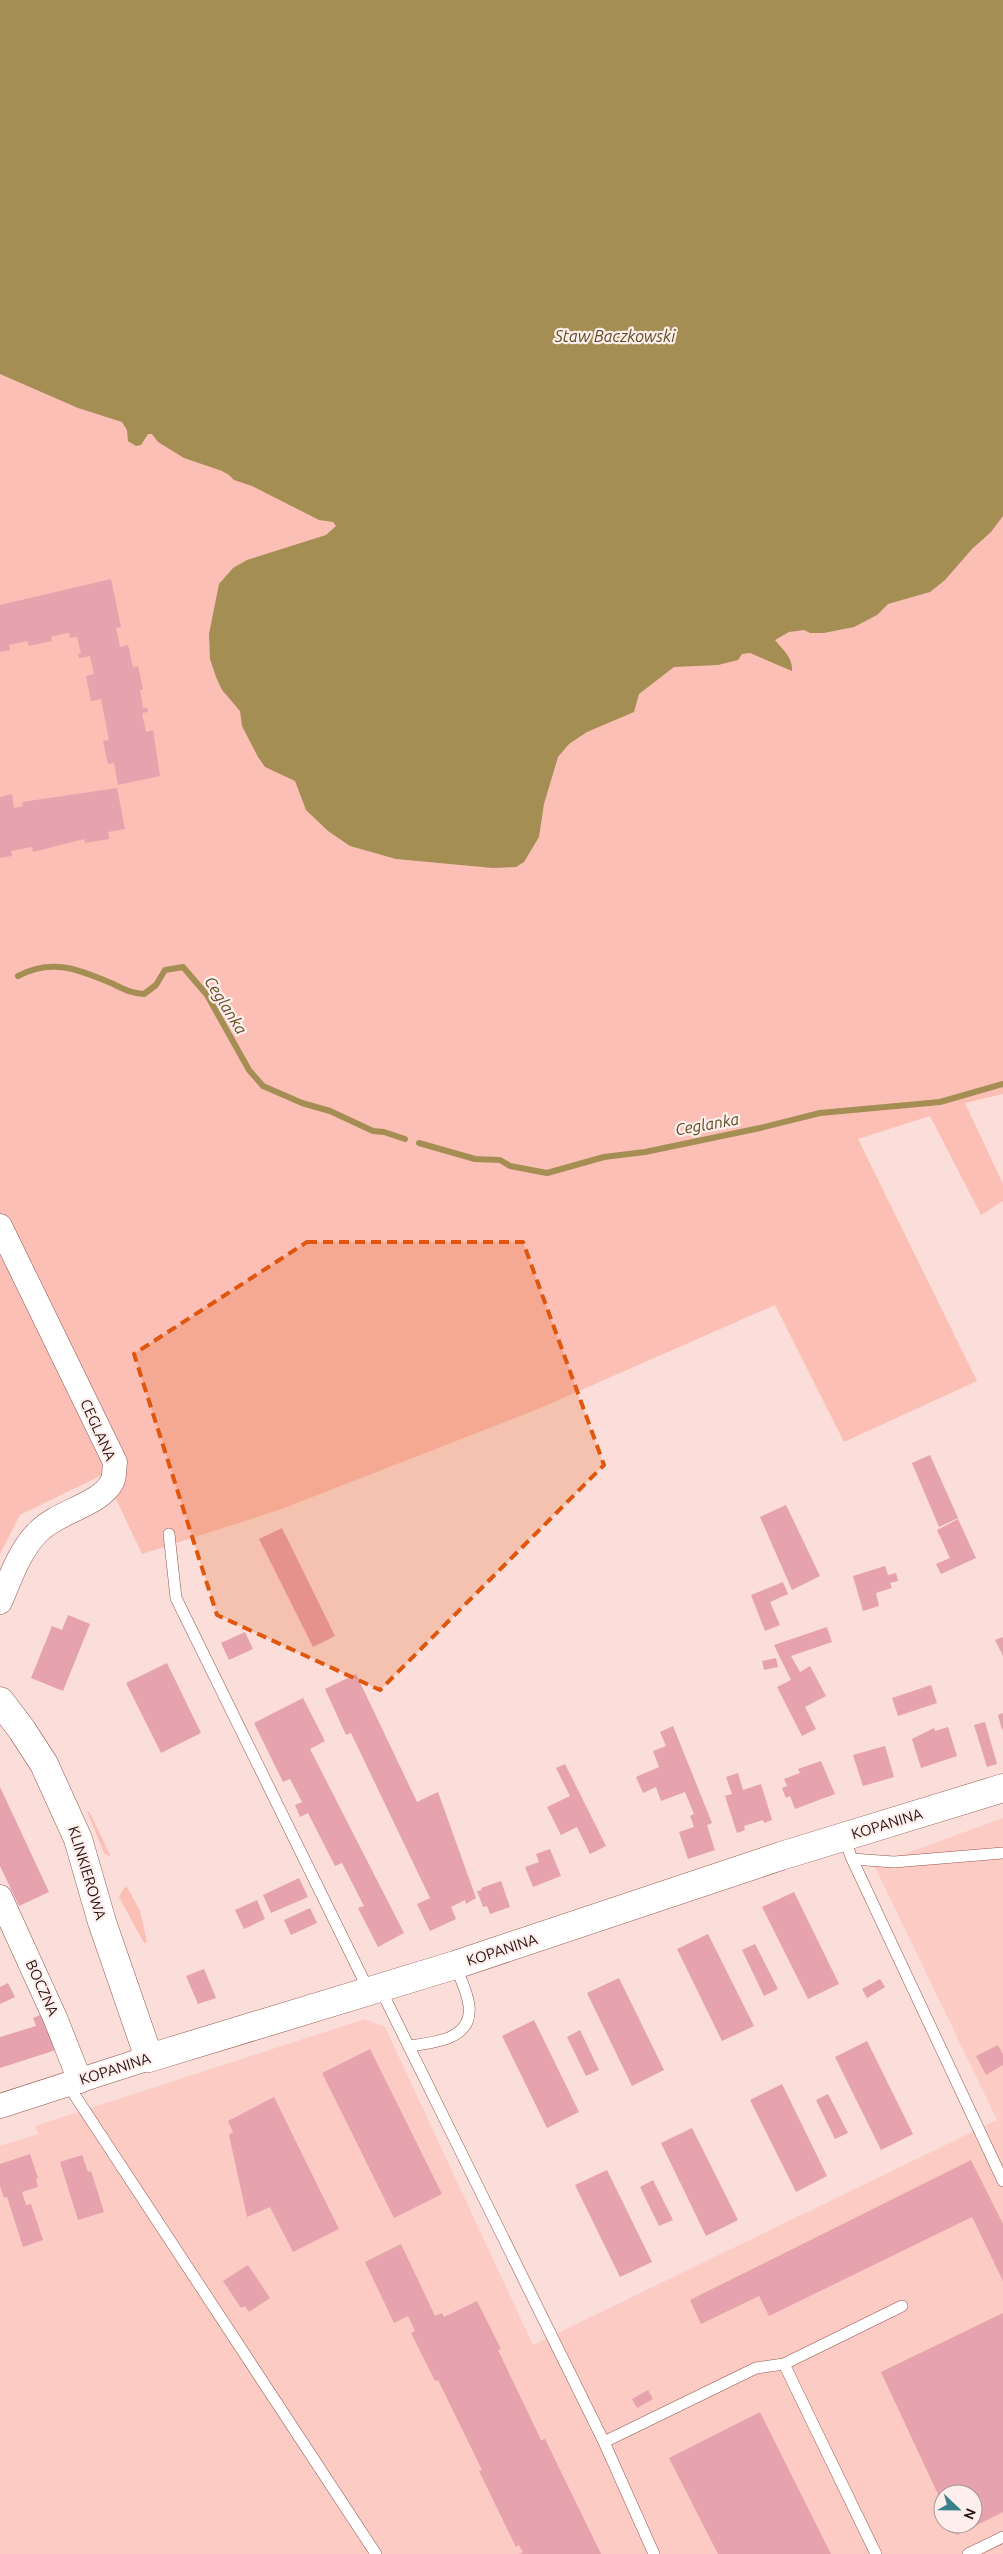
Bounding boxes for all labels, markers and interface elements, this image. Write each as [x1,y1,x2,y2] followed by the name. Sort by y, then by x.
[554,327,676,345] water label: Staw Baczkowski
[201,973,251,1037] water label: Ceglanka
[674,1109,741,1138] water label: Ceglanka
[77,1396,120,1463] street label: CEGLANA
[849,1805,925,1842] street label: KOPANINA
[65,1824,110,1922] street label: KLINKIEROWA
[464,1930,540,1969] street label: KOPANINA
[23,1957,62,2019] street label: BOCZNA
[77,2049,153,2088] street label: KOPANINA
[933,2484,983,2534] north arrow
[961,2506,979,2522] text: N

